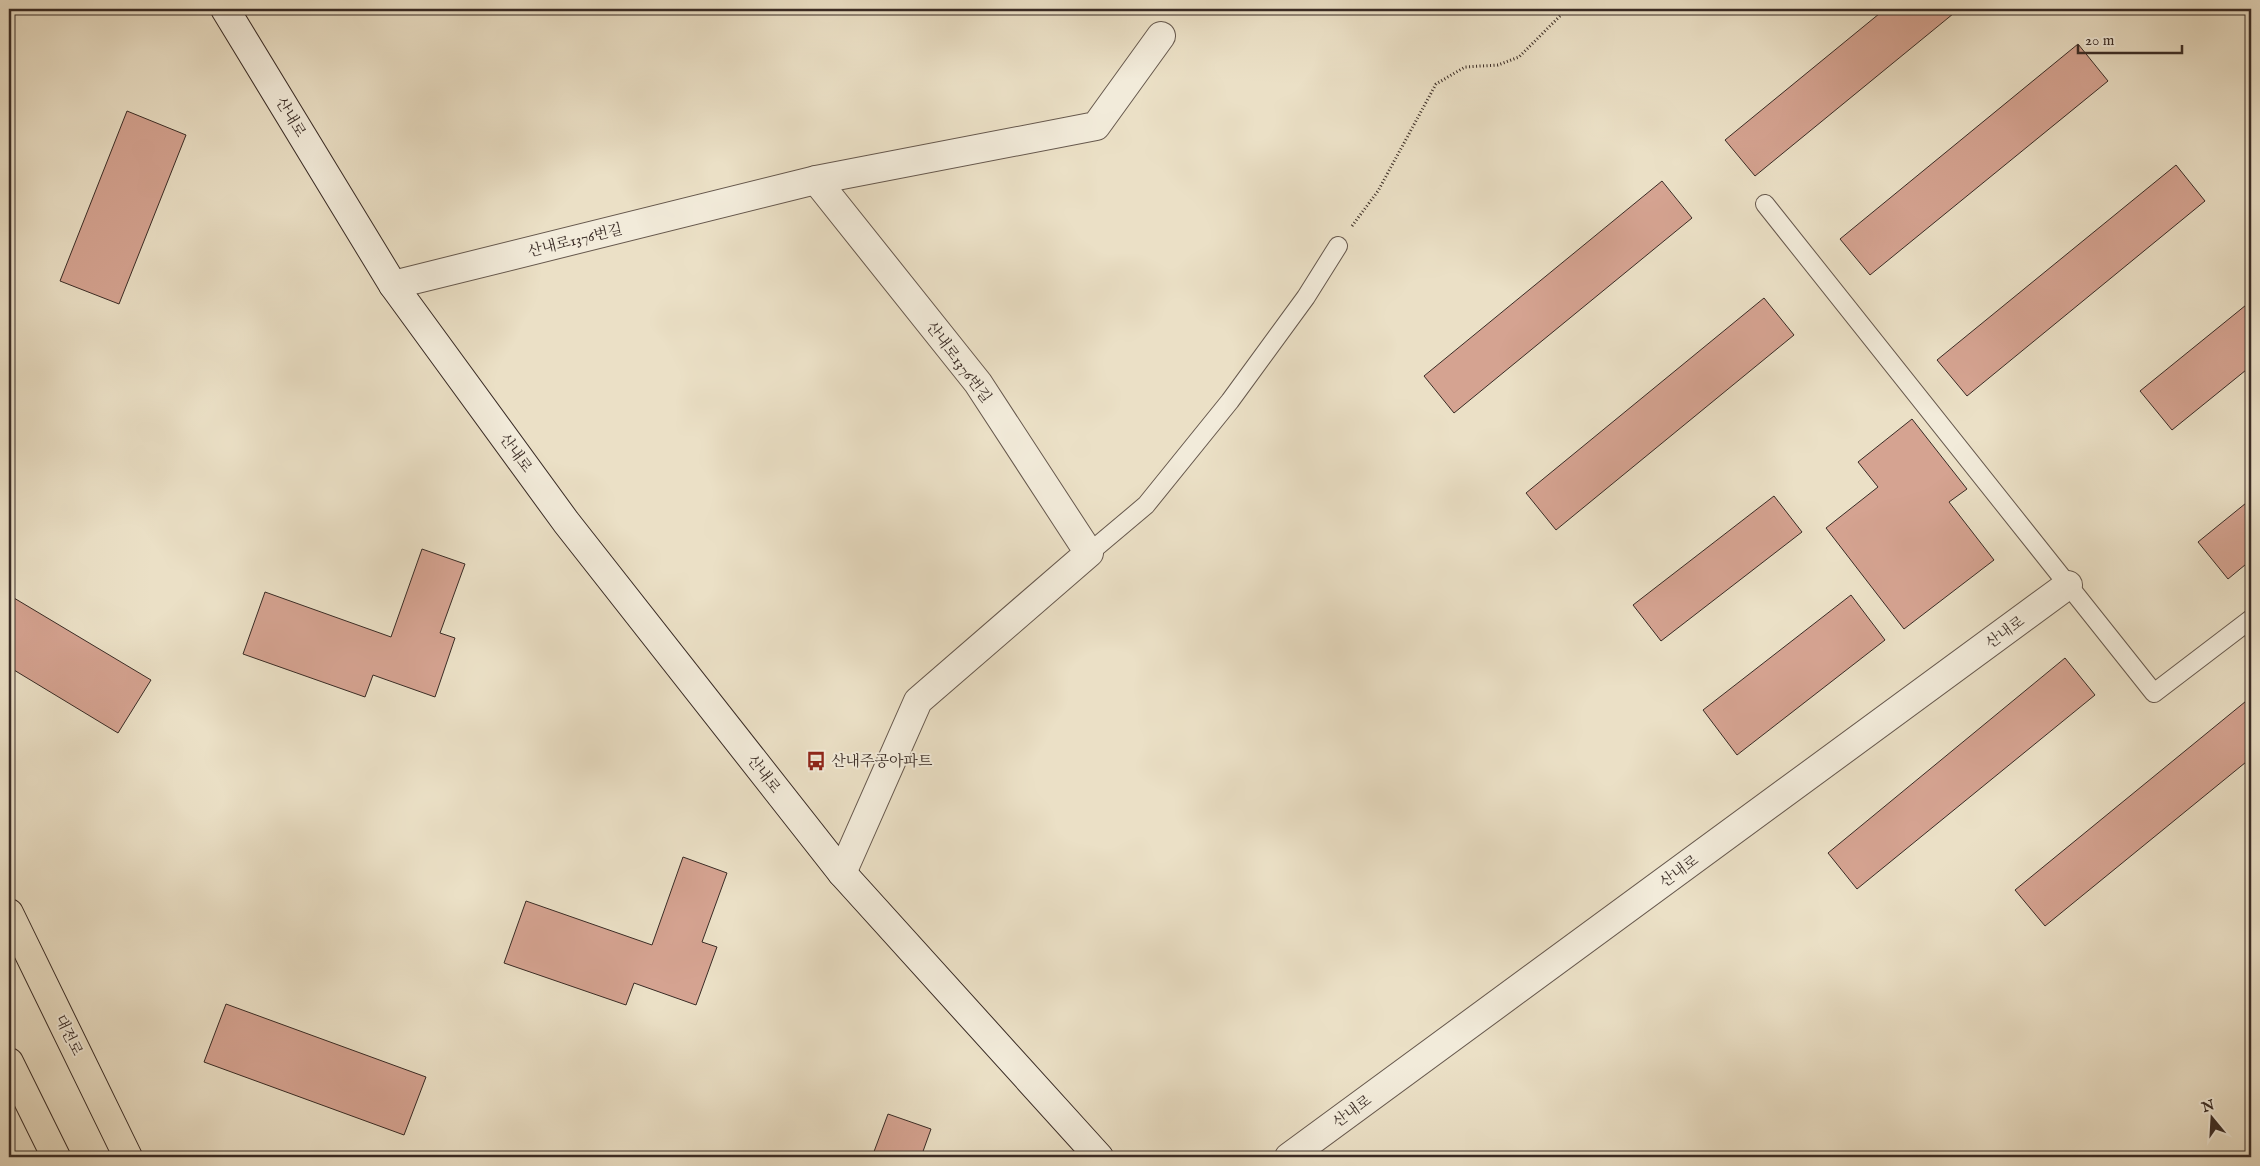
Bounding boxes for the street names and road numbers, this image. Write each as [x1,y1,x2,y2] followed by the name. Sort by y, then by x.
[271,94,310,141] street label: 산내로
[526,220,624,261] street label: 산내로1376번길
[922,318,995,407] street label: 산내로1376번길
[495,430,536,477] street label: 산내로
[1982,612,2029,653] street label: 산내로
[743,751,785,798] street label: 산내로
[1656,851,1703,892] street label: 산내로
[50,1012,87,1059] street label: 대전로
[1329,1091,1376,1132] street label: 산내로

